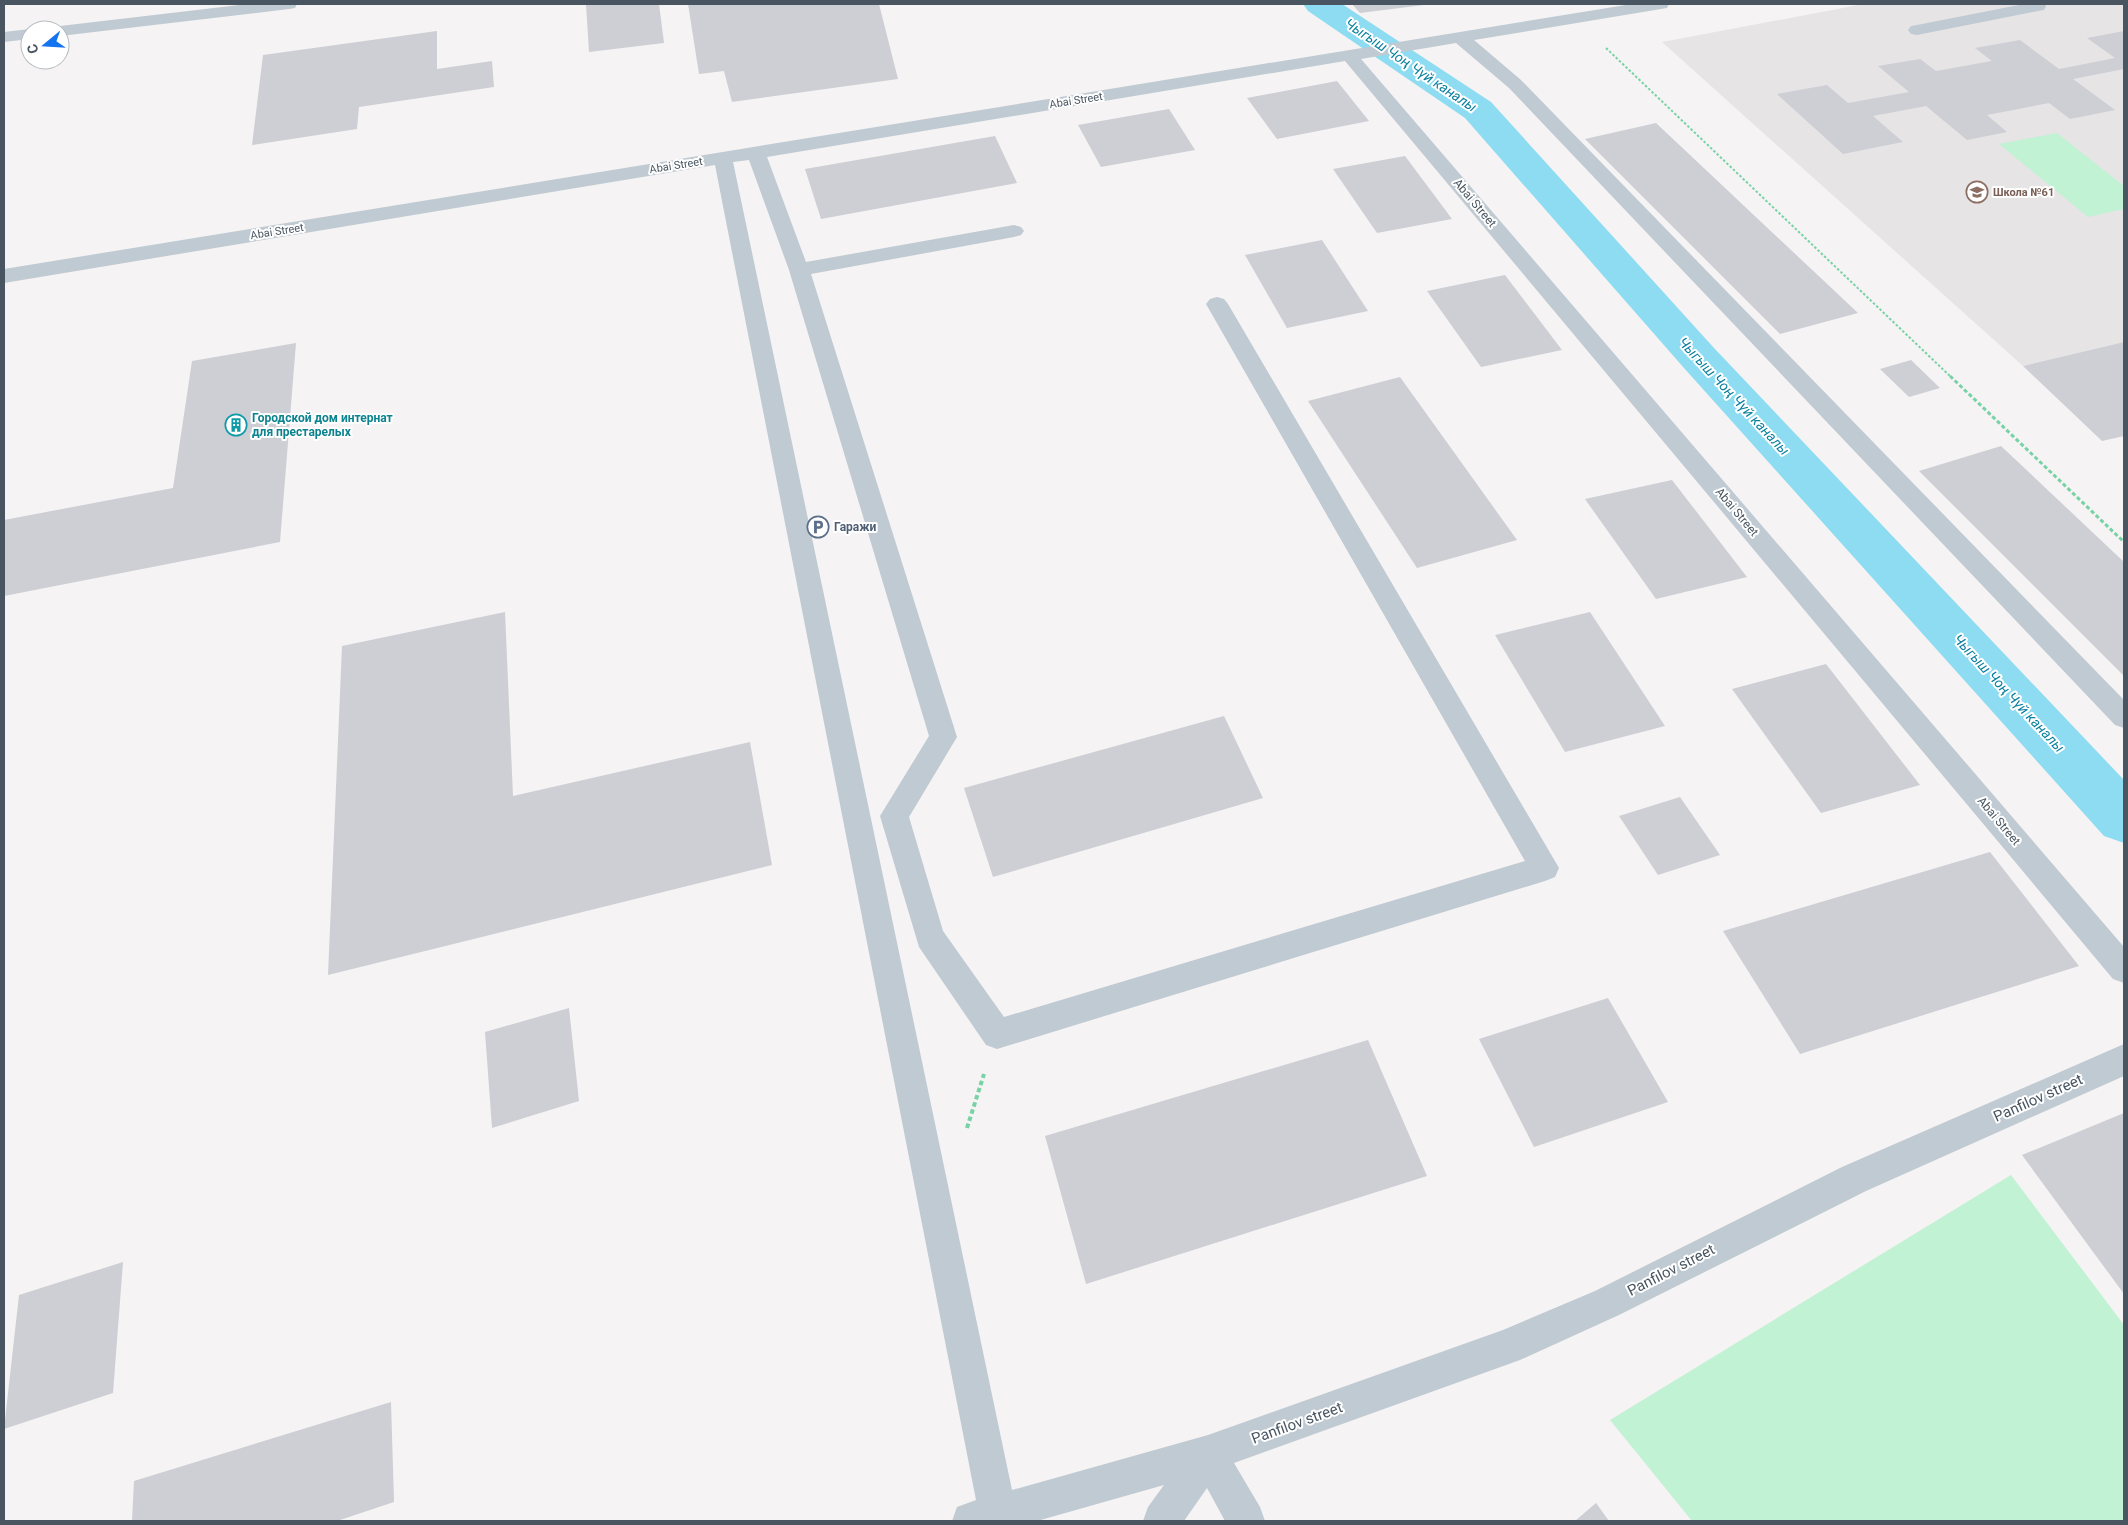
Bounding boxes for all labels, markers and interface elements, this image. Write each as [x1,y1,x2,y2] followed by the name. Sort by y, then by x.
[1342,15,1480,115] water label: Чыгыш Чоң Чүй каналы
[20,20,70,70] north arrow
[24,42,42,56] text: С
[1049,90,1104,111] street label: Abai Street
[649,155,704,176] street label: Abai Street
[1451,176,1499,230] street label: Abai Street
[1965,180,1989,204] school or university icon: Школа №61
[1993,186,2054,199] place label: Школа №61
[250,221,305,242] street label: Abai Street
[1675,334,1793,458] water label: Чыгыш Чоң Чүй каналы
[252,411,393,439] place label: Городской дом интернат для престарелых
[224,413,248,437] building icon: Городской дом интернат для престарелых
[1713,485,1761,539] street label: Abai Street
[806,515,830,539] parking icon: Гаражи
[834,520,877,534] place label: Гаражи
[1950,631,2068,755] water label: Чыгыш Чоң Чүй каналы
[1975,794,2023,848] street label: Abai Street
[1991,1070,2085,1126] street label: Panfilov street
[1624,1240,1718,1300] street label: Panfilov street
[1249,1398,1345,1448] street label: Panfilov street

